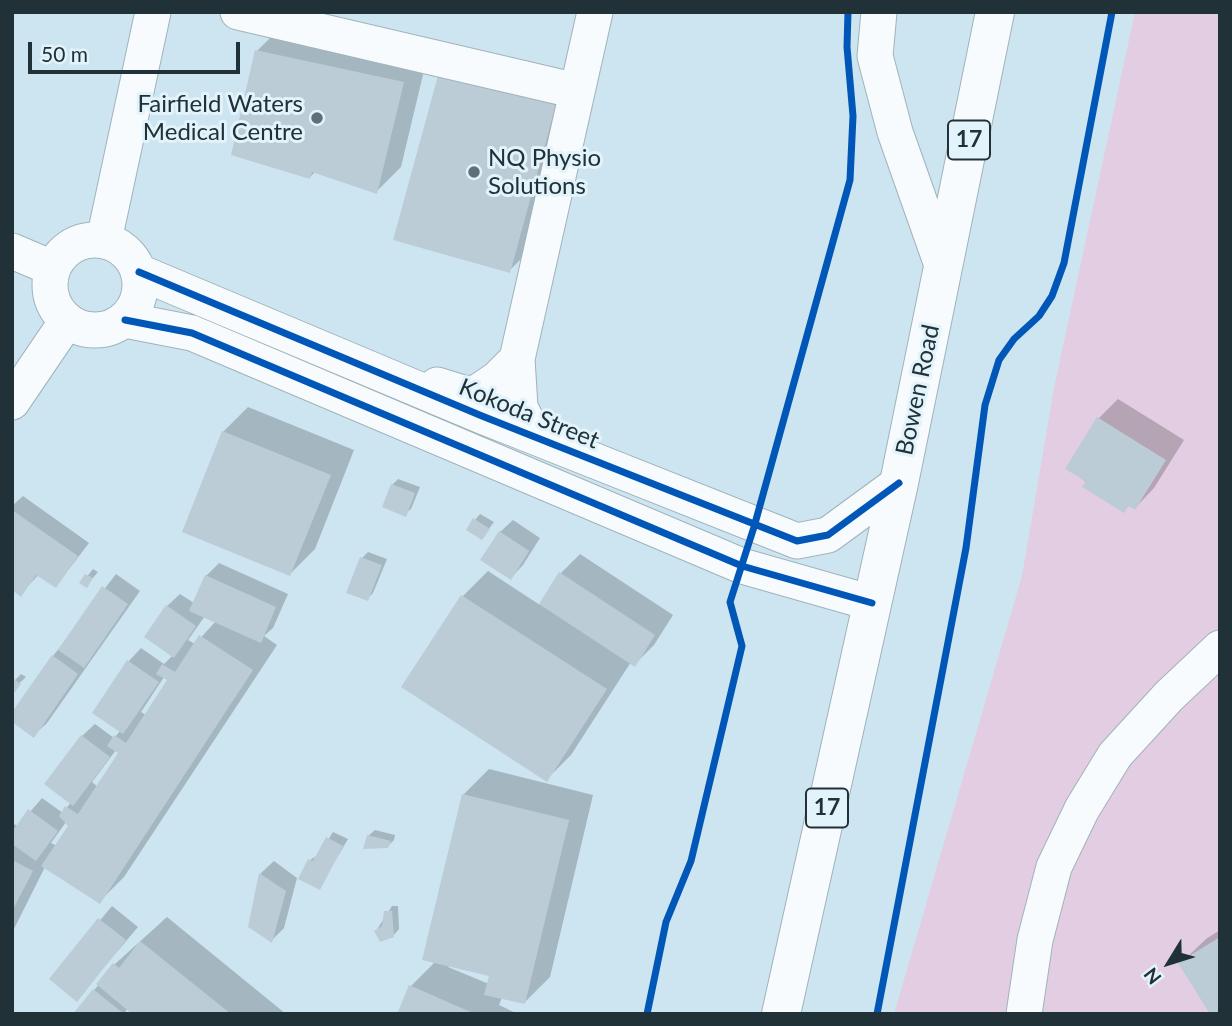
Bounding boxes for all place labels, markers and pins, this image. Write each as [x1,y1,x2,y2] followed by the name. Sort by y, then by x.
[138,90,303,146] place label: Fairfield Waters Medical Centre
[309,110,325,126] marker: Fairfield Waters Medical Centre
[488,144,601,200] place label: NQ Physio Solutions
[466,164,482,180] marker: NQ Physio Solutions

